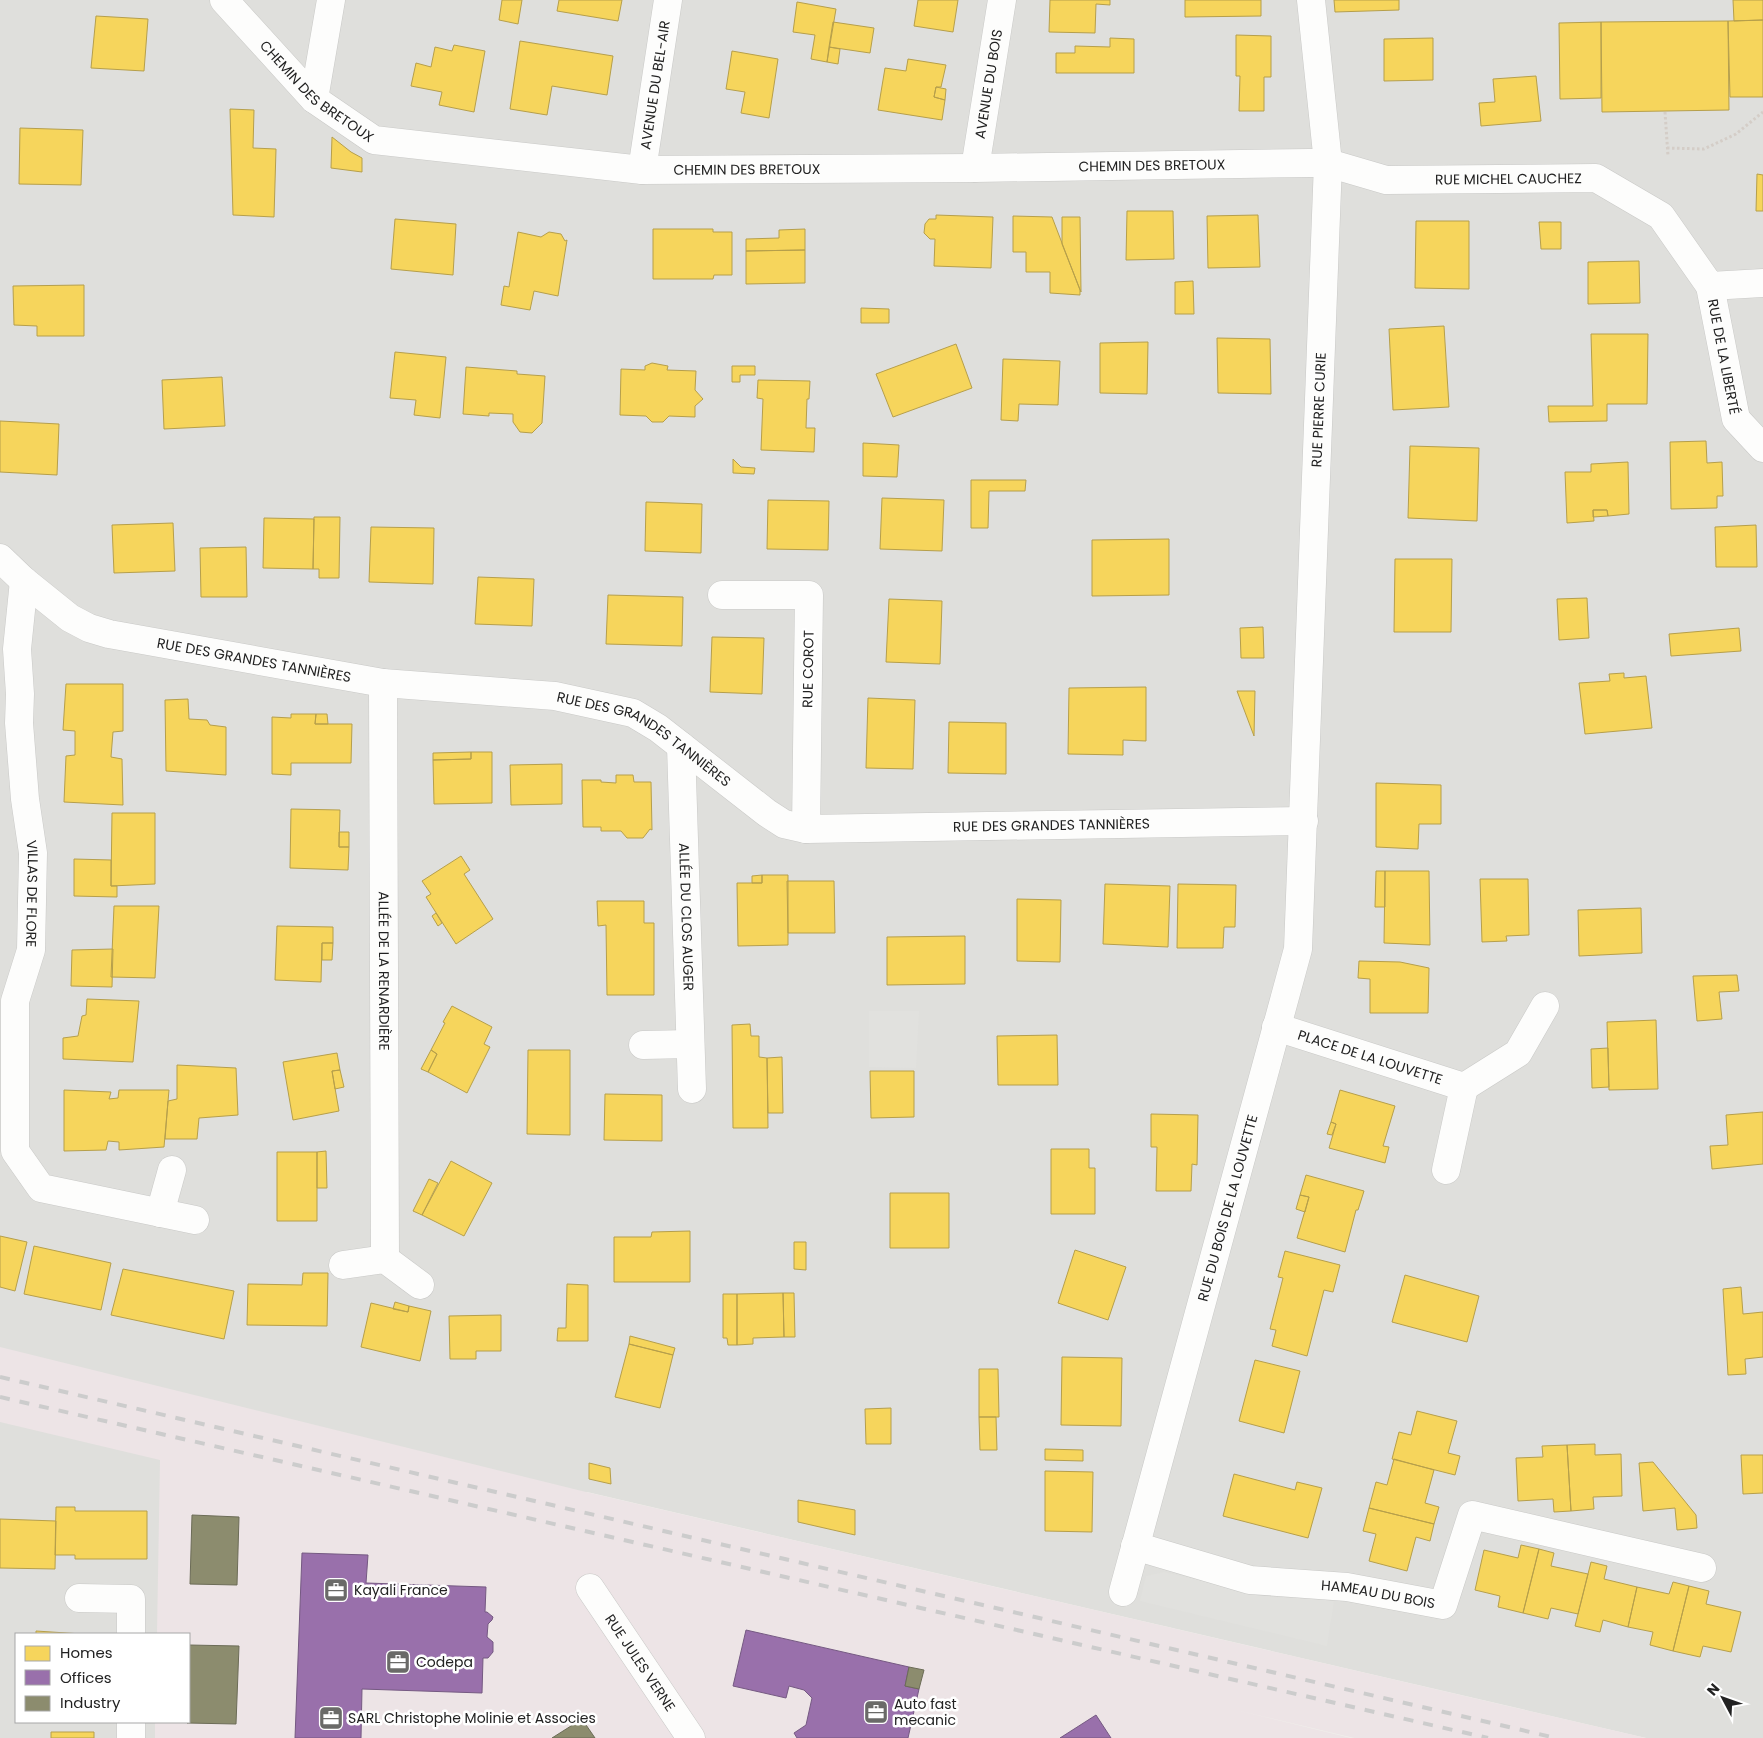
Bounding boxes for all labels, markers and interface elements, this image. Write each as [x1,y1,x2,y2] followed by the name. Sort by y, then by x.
[635,19,675,151] street label: AVENUE DU BEL-AIR
[970,28,1007,140] street label: AVENUE DU BOIS
[255,36,378,147] street label: CHEMIN DES BRETOUX
[1078,154,1226,176] street label: CHEMIN DES BRETOUX
[673,159,821,180] street label: CHEMIN DES BRETOUX
[1435,168,1582,190] street label: RUE MICHEL CAUCHEZ
[1703,297,1745,416] street label: RUE DE LA LIBERTÉ
[1306,352,1331,468] street label: RUE PIERRE CURIE
[797,630,819,708] street label: RUE COROT
[155,633,353,687] street label: RUE DES GRANDES TANNIÈRES
[555,687,735,791] street label: RUE DES GRANDES TANNIÈRES
[953,813,1150,837] street label: RUE DES GRANDES TANNIÈRES
[21,839,43,947] street label: VILLAS DE FLORE
[674,843,699,991] street label: ALLÉE DU CLOS AUGER
[374,891,394,1051] street label: ALLÉE DE LA RENARDIÈRE
[1295,1025,1445,1090] street label: PLACE DE LA LOUVETTE
[1193,1112,1262,1304] street label: RUE DU BOIS DE LA LOUVETTE
[1320,1575,1437,1613] street label: HAMEAU DU BOIS
[323,1577,349,1603] office icon: Kayali France
[354,1580,448,1600] place label: Kayali France
[600,1610,680,1715] street label: RUE JULES VERNE
[15,1633,190,1723] legend
[60,1642,113,1663] text: Homes
[385,1649,411,1675] office icon: Codepa
[416,1652,473,1672] place label: Codepa
[60,1667,112,1688] text: Offices
[1698,1673,1748,1723] north arrow
[1702,1679,1724,1700] text: N
[60,1692,121,1713] text: Industry
[894,1694,957,1730] place label: Auto fast mecanic
[863,1699,889,1725] office icon: Auto fast mecanic
[318,1705,344,1731] office icon: SARL Christophe Molinie et Associes
[348,1708,596,1728] place label: SARL Christophe Molinie et Associes

